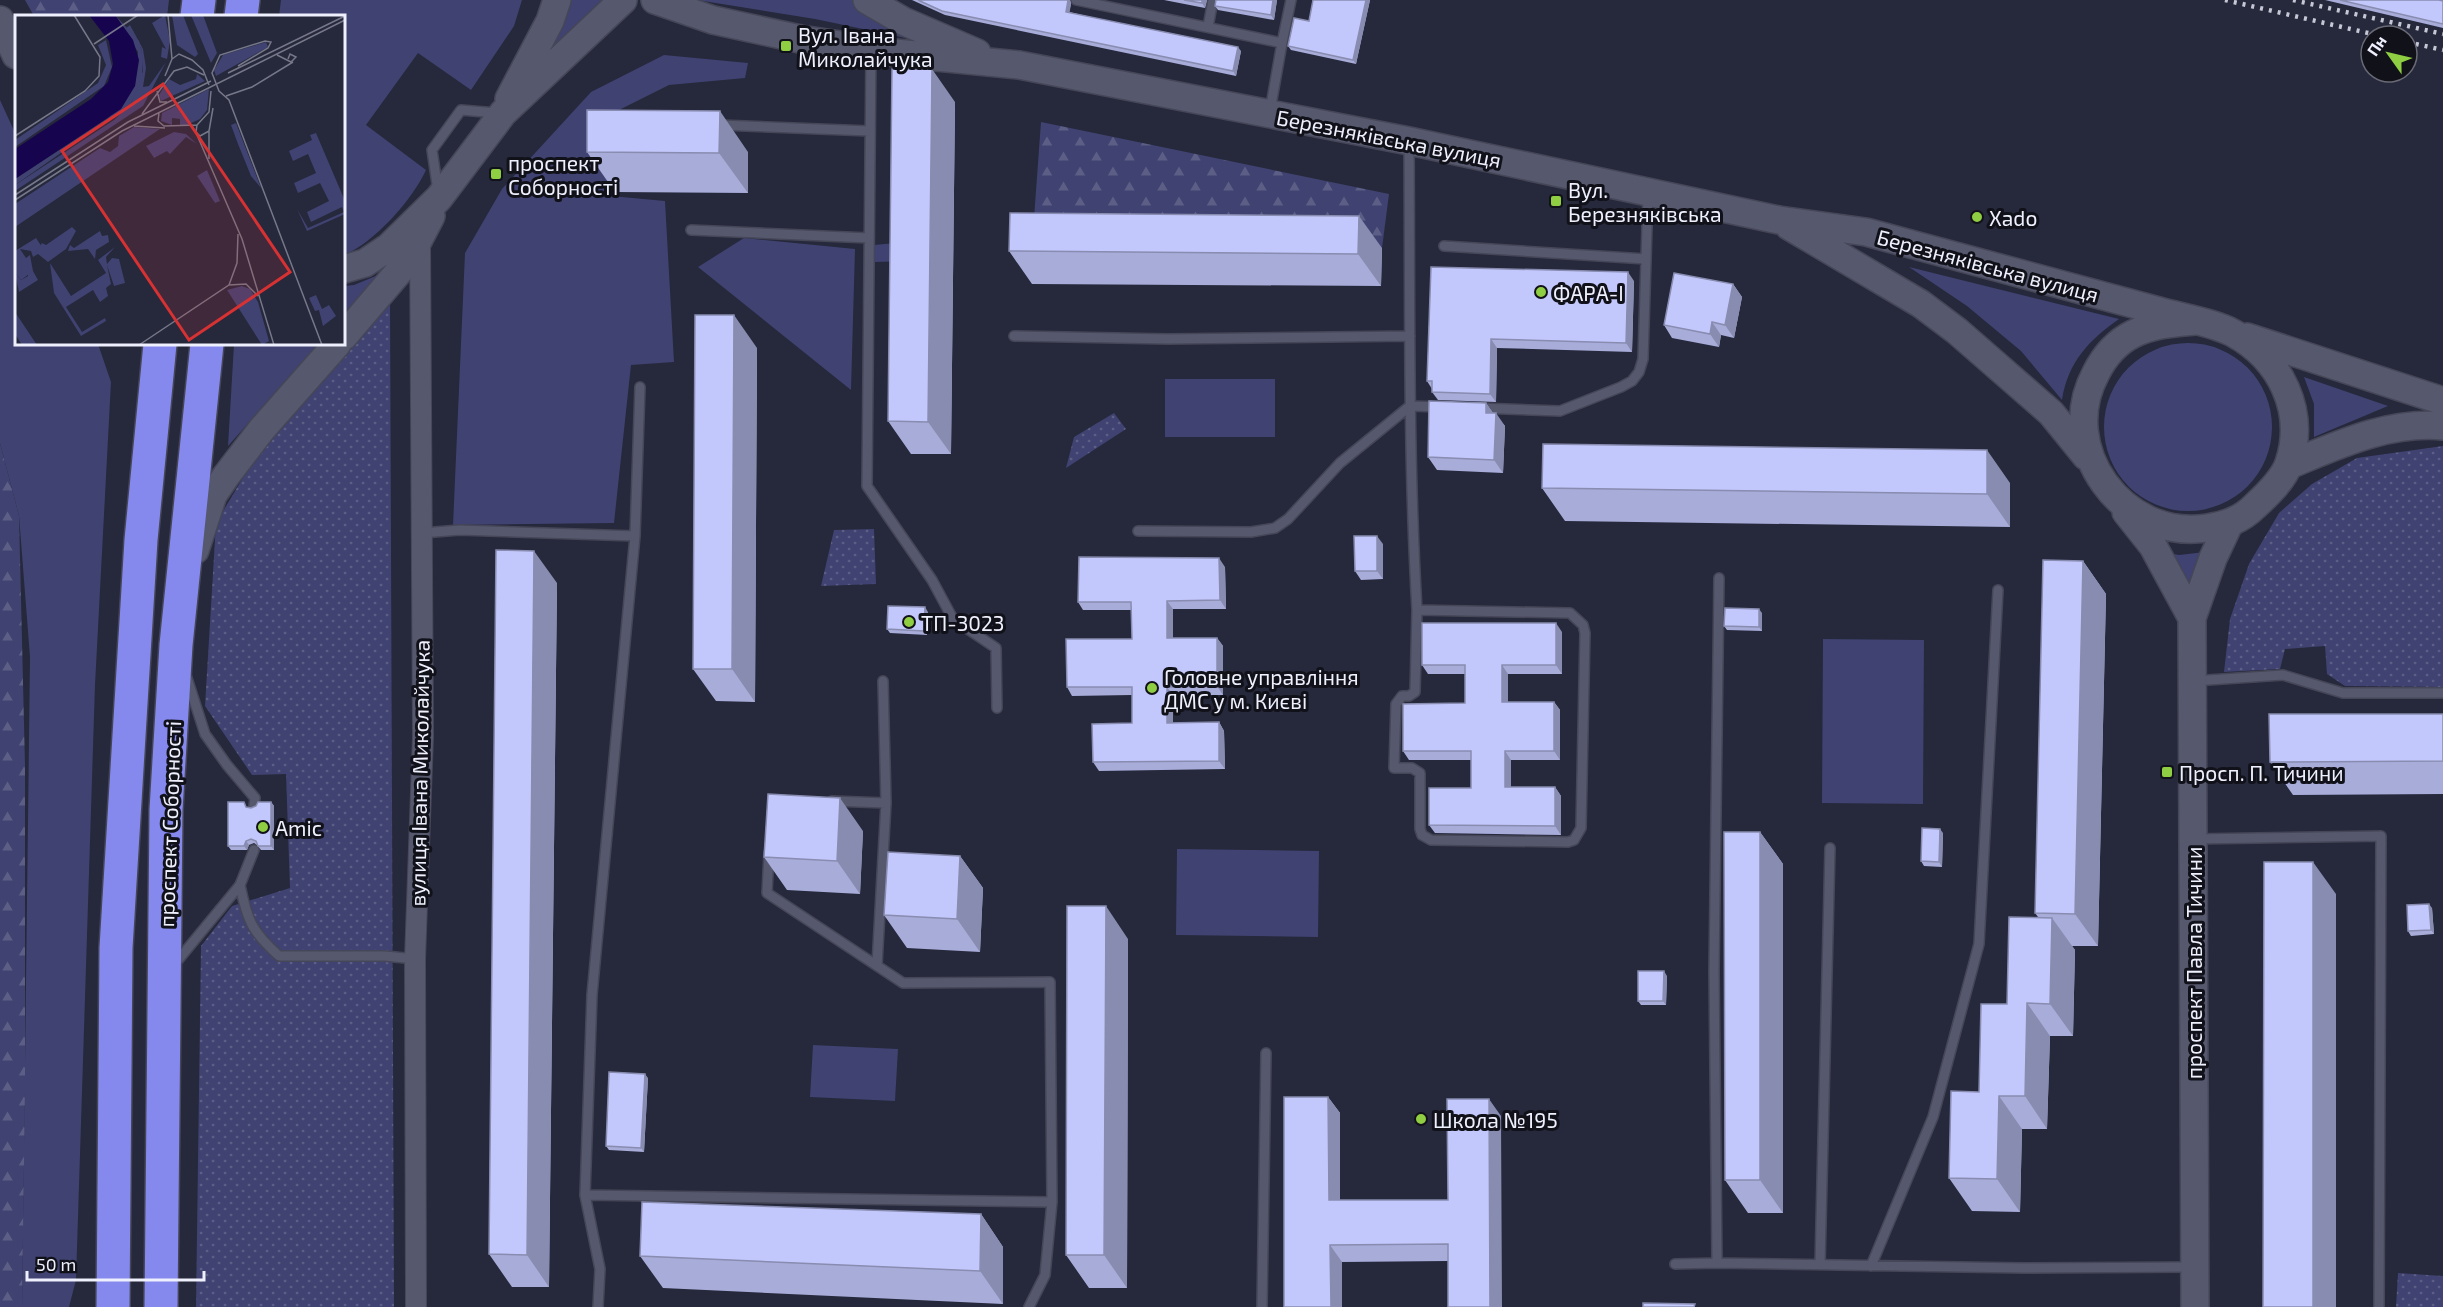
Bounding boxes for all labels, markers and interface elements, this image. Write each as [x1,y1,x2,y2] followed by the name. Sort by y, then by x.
[15,15,345,345] inset map
[798,22,933,72] place label: Вул. Івана Миколайчука
[2359,24,2419,84] north arrow
[2362,31,2390,59] text: Пн
[779,39,793,53] marker: Вул. Івана Миколайчука
[1274,104,1503,173] street label: Березняківська вулиця
[508,150,618,199] place label: проспект Соборності
[489,167,503,181] marker: проспект Соборності
[1568,177,1722,226] place label: Вул. Березняківська
[1549,194,1563,208] marker: Вул. Березняківська
[1989,205,2037,230] place label: Xado
[1970,210,1984,224] marker: Xado
[1874,223,2102,308] street label: Березняківська вулиця
[1553,280,1624,305] place label: ФАРА-І
[1534,285,1548,299] marker: ФАРА-І
[921,610,1005,635] place label: ТП-3023
[902,615,916,629] marker: ТП-3023
[404,640,435,906] street label: вулиця Івана Миколайчука
[1164,664,1359,714] place label: Головне управління ДМС у м. Києві
[1145,681,1159,695] marker: Головне управління ДМС у м. Києві
[153,720,185,928] street label: проспект Соборності
[2179,760,2344,785] place label: Просп. П. Тичини
[2160,765,2174,779] marker: Просп. П. Тичини
[275,815,322,840] place label: Amic
[256,820,270,834] marker: Amic
[2181,847,2206,1079] street label: проспект Павла Тичини
[1433,1107,1558,1132] place label: Школа №195
[1414,1112,1428,1126] marker: Школа №195
[27,1244,204,1282] scale bar
[36,1253,76,1275] text: 50 m

